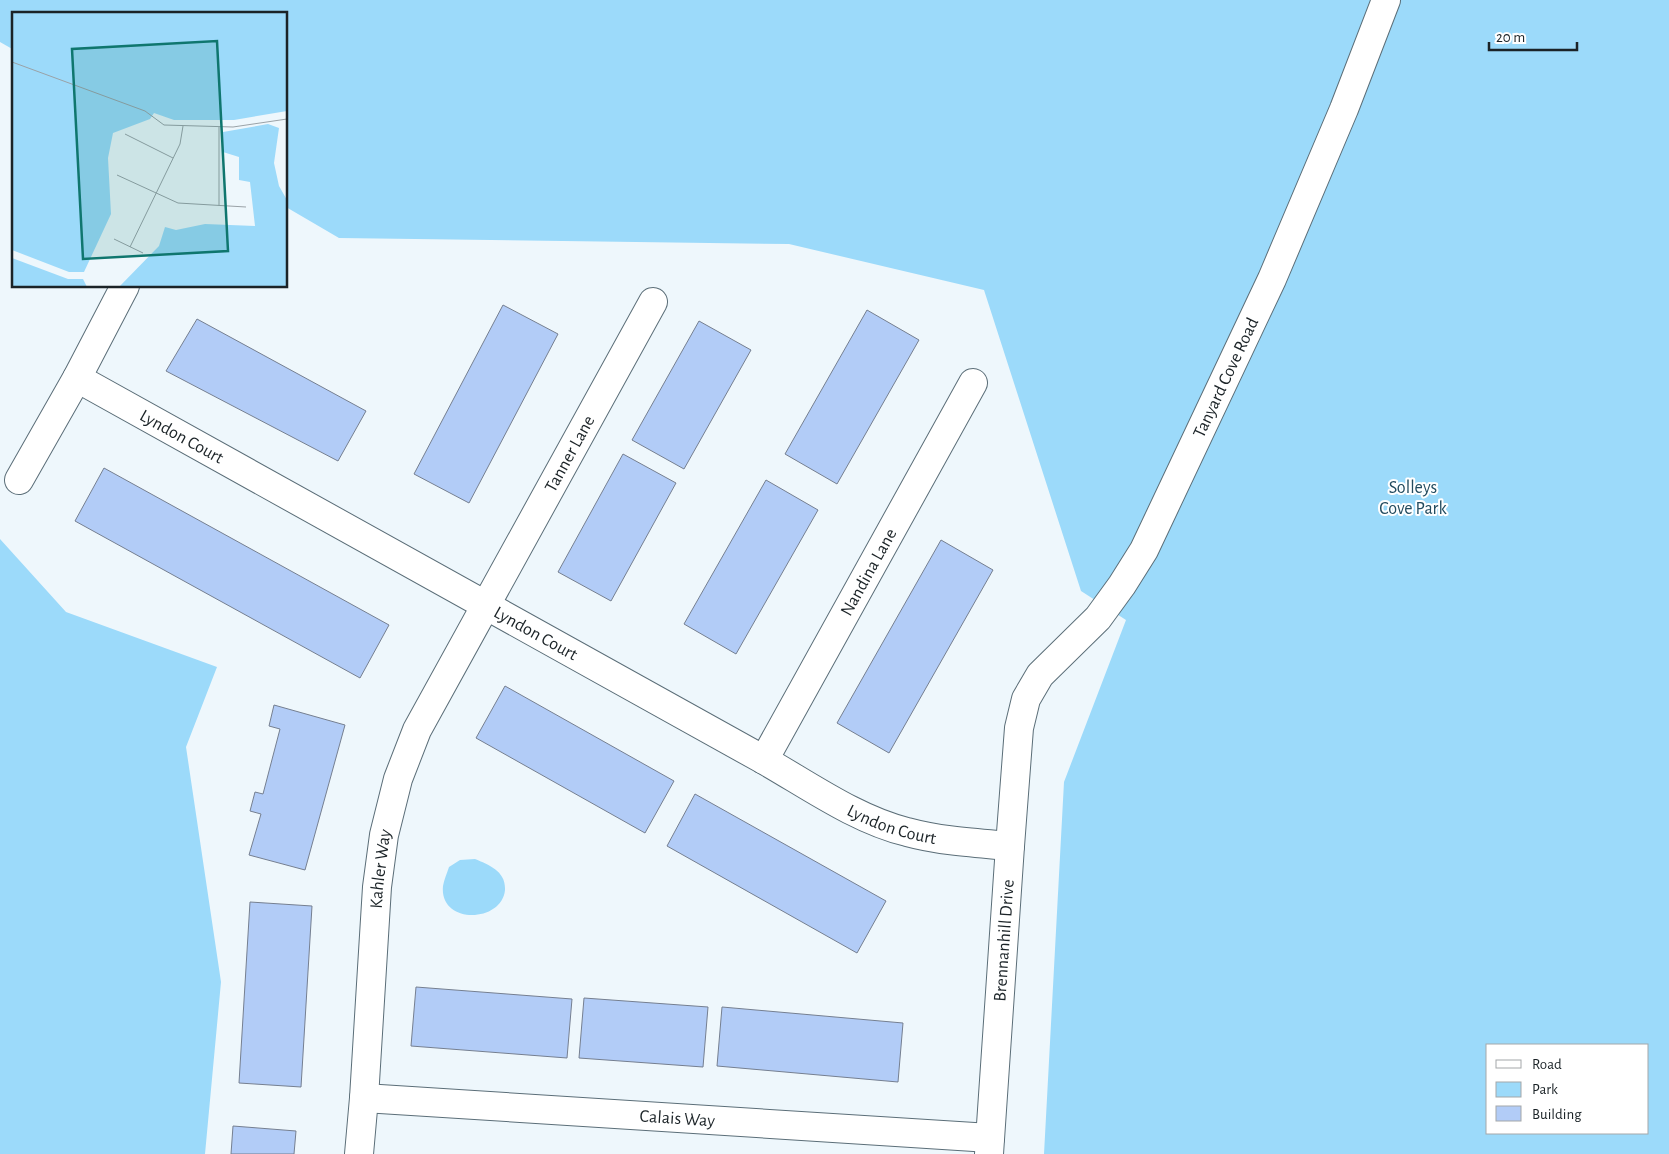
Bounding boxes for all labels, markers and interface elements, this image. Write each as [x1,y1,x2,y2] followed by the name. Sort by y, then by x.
[12,12,288,288] inset map
[1489,20,1576,52] scale bar
[1496,30,1525,45] text: 20 m
[1190,315,1262,441] street label: Tanyard Cove Road
[136,407,227,468] street label: Lyndon Court
[542,413,599,495] street label: Tanner Lane
[1379,479,1447,518] park label: Solleys Cove Park
[838,526,900,619] street label: Nandina Lane
[490,604,580,665] street label: Lyndon Court
[844,802,938,848] street label: Lyndon Court
[368,827,395,909] street label: Kahler Way
[991,879,1018,1002] street label: Brennanhill Drive
[1486,1044,1649,1134] legend
[1532,1057,1562,1072] text: Road
[1532,1082,1558,1097] text: Park
[1532,1107,1582,1122] text: Building
[639,1108,716,1130] street label: Calais Way

